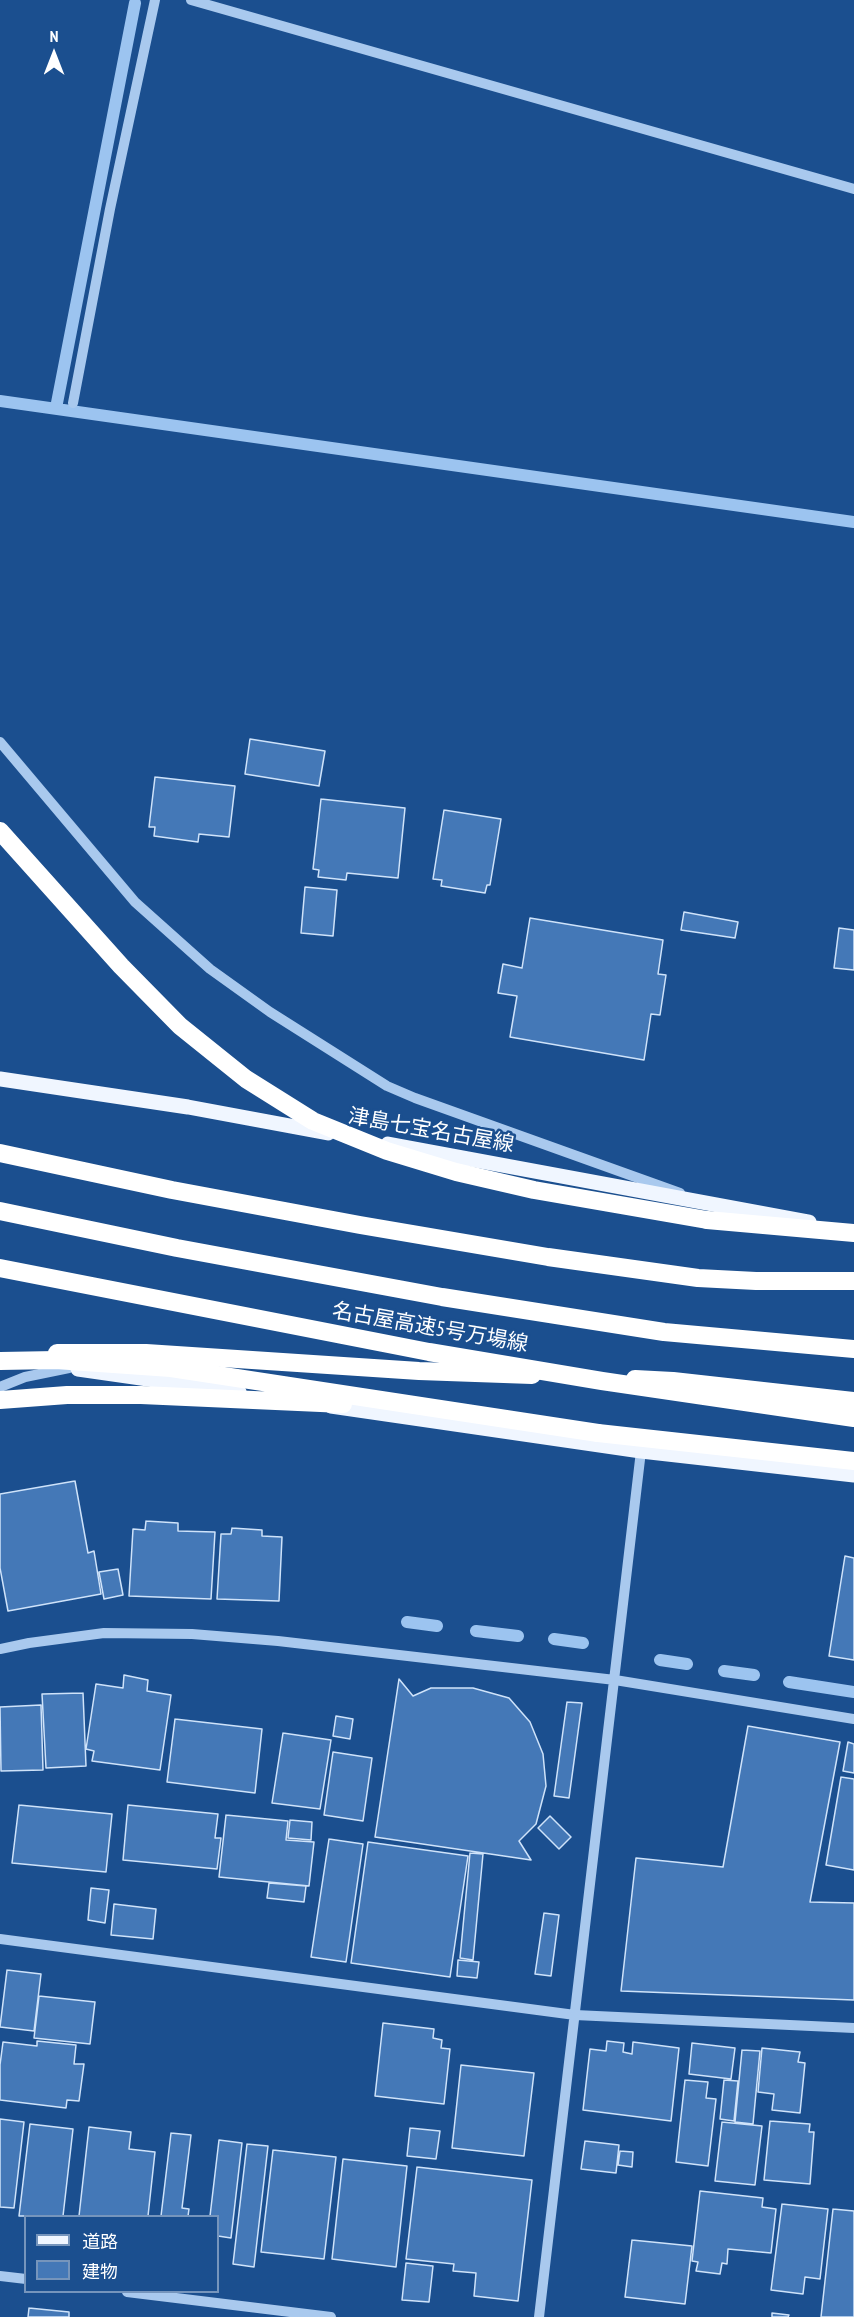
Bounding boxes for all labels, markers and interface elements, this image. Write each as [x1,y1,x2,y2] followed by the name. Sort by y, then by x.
[24,24,84,84] north arrow
[50,26,58,46] text: N
[346,1104,516,1158] street label: 津島七宝名古屋線
[330,1298,530,1358] street label: 名古屋高速5号万場線
[24,2215,219,2293] legend
[82,2230,118,2253] text: 道路
[82,2260,118,2283] text: 建物

